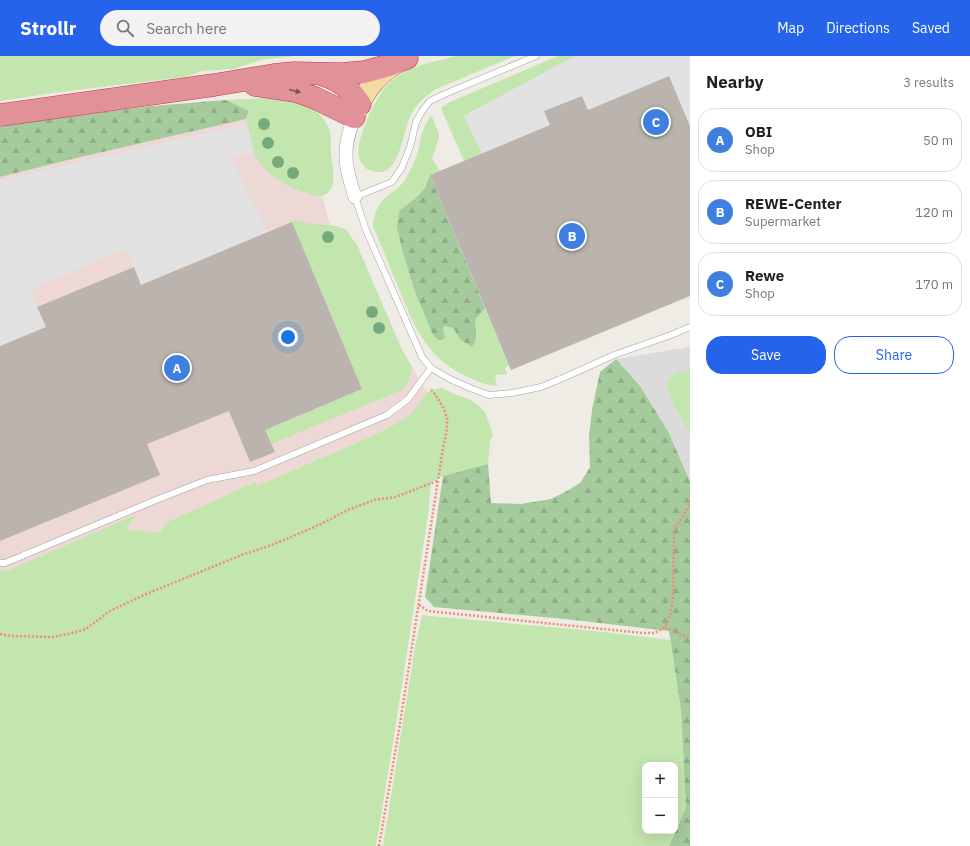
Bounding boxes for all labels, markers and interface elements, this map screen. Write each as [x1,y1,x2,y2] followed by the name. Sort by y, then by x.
[100,10,380,46] search box
[20,16,76,40] text: Strollr
[114,17,136,39] icon: search
[146,19,227,38] text: Search here
[777,19,804,37] text: Map
[826,19,890,37] text: Directions
[912,19,950,37] text: Saved
[706,71,764,93] text: Nearby
[903,74,954,91] text: 3 results
[288,89,301,95] one-way arrow
[643,107,669,137] pin: C
[745,122,772,141] text: OBI
[716,132,724,149] text: A
[923,132,953,149] text: 50 m
[745,141,775,158] text: Shop
[745,194,842,213] text: REWE-Center
[716,204,724,221] text: B
[915,204,953,221] text: 120 m
[745,213,821,230] text: Supermarket
[559,221,585,251] pin: B
[745,266,784,285] text: Rewe
[716,276,724,293] text: C
[915,276,953,293] text: 170 m
[745,285,775,302] text: Shop
[278,327,298,347] your location
[706,336,826,374] button: Save
[834,336,954,374] button: Share
[164,353,190,383] pin: A
[642,762,678,834] map controls
[642,762,678,798] button: +
[642,798,678,834] button: −

